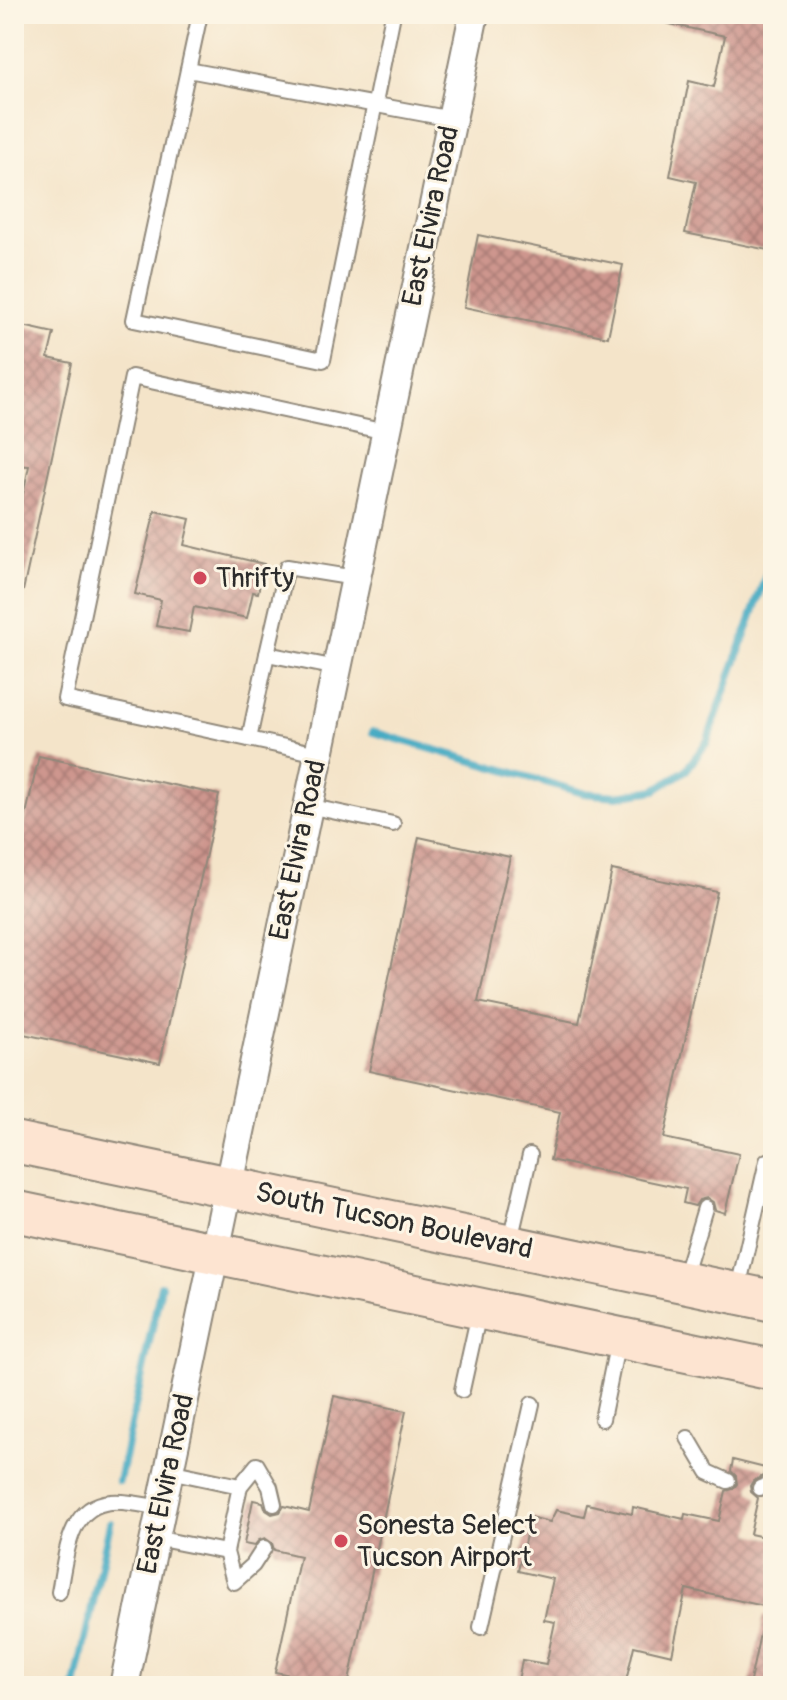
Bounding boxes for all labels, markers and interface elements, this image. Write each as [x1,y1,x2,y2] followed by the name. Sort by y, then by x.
[395,123,467,309] street label: East Elvira Road
[216,561,294,596] place label: Thrifty
[191,569,209,587] marker: Thrifty
[262,757,334,943] street label: East Elvira Road
[252,1175,536,1267] street label: South Tucson Boulevard
[130,1391,202,1577] street label: East Elvira Road
[357,1508,537,1575] place label: Sonesta Select Tucson Airport
[332,1532,350,1550] marker: Sonesta Select Tucson Airport

